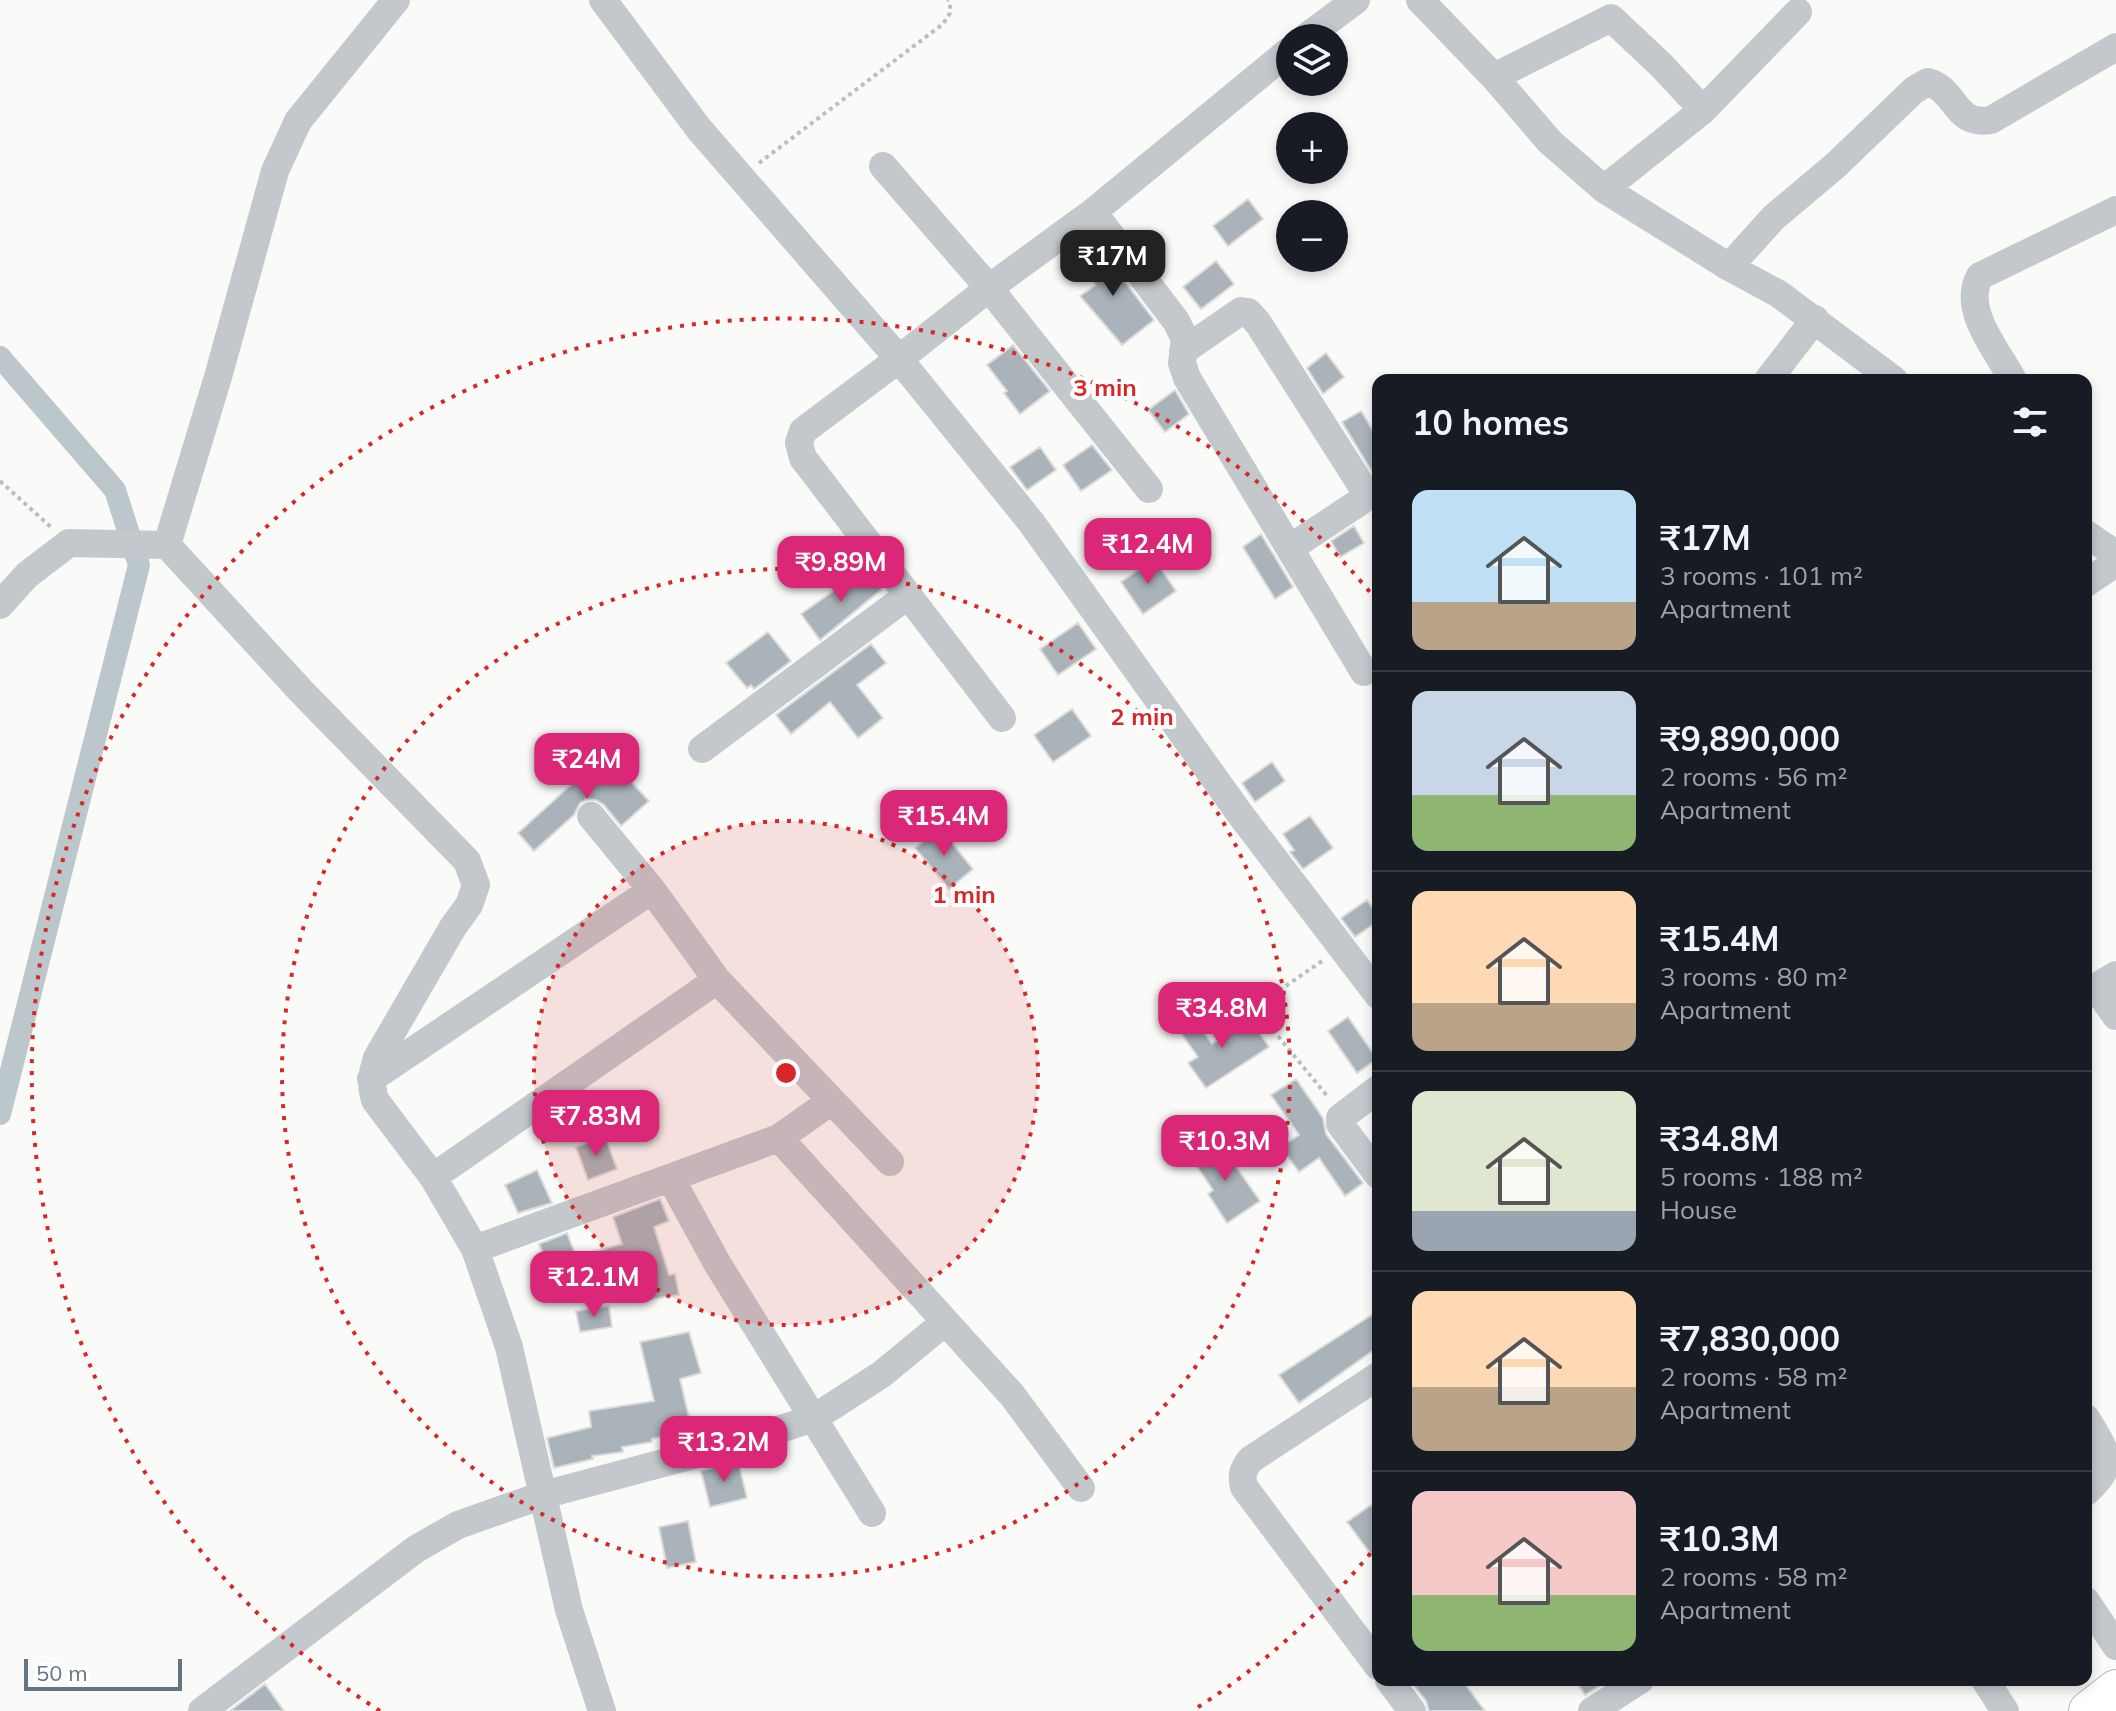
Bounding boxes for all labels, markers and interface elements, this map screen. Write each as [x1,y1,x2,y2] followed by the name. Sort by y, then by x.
[1276,24,1348,272] map controls
[1276,24,1348,96] button: layers
[1276,112,1348,184] button: +
[1276,200,1348,272] button: −
[1066,230,1160,298] pin: ₹17M
[1078,239,1148,272] text: ₹17M
[1073,372,1137,402] text: 3 min
[2008,400,2052,444] icon: filters
[1412,401,1569,444] text: 10 homes
[1660,516,1751,559] text: ₹17M
[1083,518,1213,586] pin: ₹12.4M
[1476,522,1572,618] icon: home
[1102,527,1194,560] text: ₹12.4M
[776,536,906,604] pin: ₹9.89M
[795,545,887,578] text: ₹9.89M
[1660,559,1863,592] text: 3 rooms · 101 m²
[1660,592,1791,625] text: Apartment
[1110,701,1174,731] text: 2 min
[1660,717,1840,760] text: ₹9,890,000
[1476,723,1572,819] icon: home
[540,733,634,801] pin: ₹24M
[552,742,622,775] text: ₹24M
[1660,760,1847,793] text: 2 rooms · 56 m²
[879,790,1009,858] pin: ₹15.4M
[1660,793,1791,826] text: Apartment
[898,799,990,832] text: ₹15.4M
[932,879,996,909] text: 1 min
[1660,917,1780,960] text: ₹15.4M
[1476,923,1572,1019] icon: home
[1660,960,1847,993] text: 3 rooms · 80 m²
[1157,982,1287,1050] pin: ₹34.8M
[1176,991,1268,1024] text: ₹34.8M
[1660,993,1791,1026] text: Apartment
[772,1059,800,1087] centre of rings
[531,1090,661,1158] pin: ₹7.83M
[550,1099,642,1132] text: ₹7.83M
[1160,1115,1290,1183] pin: ₹10.3M
[1660,1117,1780,1160] text: ₹34.8M
[1476,1123,1572,1219] icon: home
[1179,1124,1271,1157] text: ₹10.3M
[1660,1160,1863,1193] text: 5 rooms · 188 m²
[1660,1193,1737,1226] text: House
[529,1251,659,1319] pin: ₹12.1M
[548,1260,640,1293] text: ₹12.1M
[1660,1317,1840,1360] text: ₹7,830,000
[1476,1323,1572,1419] icon: home
[1660,1360,1847,1393] text: 2 rooms · 58 m²
[1660,1393,1791,1426] text: Apartment
[659,1416,789,1484] pin: ₹13.2M
[678,1425,770,1458] text: ₹13.2M
[1660,1517,1780,1560] text: ₹10.3M
[1476,1523,1572,1619] icon: home
[1660,1560,1847,1593] text: 2 rooms · 58 m²
[1660,1593,1791,1626] text: Apartment
[24,1655,182,1691] scale bar
[36,1659,87,1687] text: 50 m

